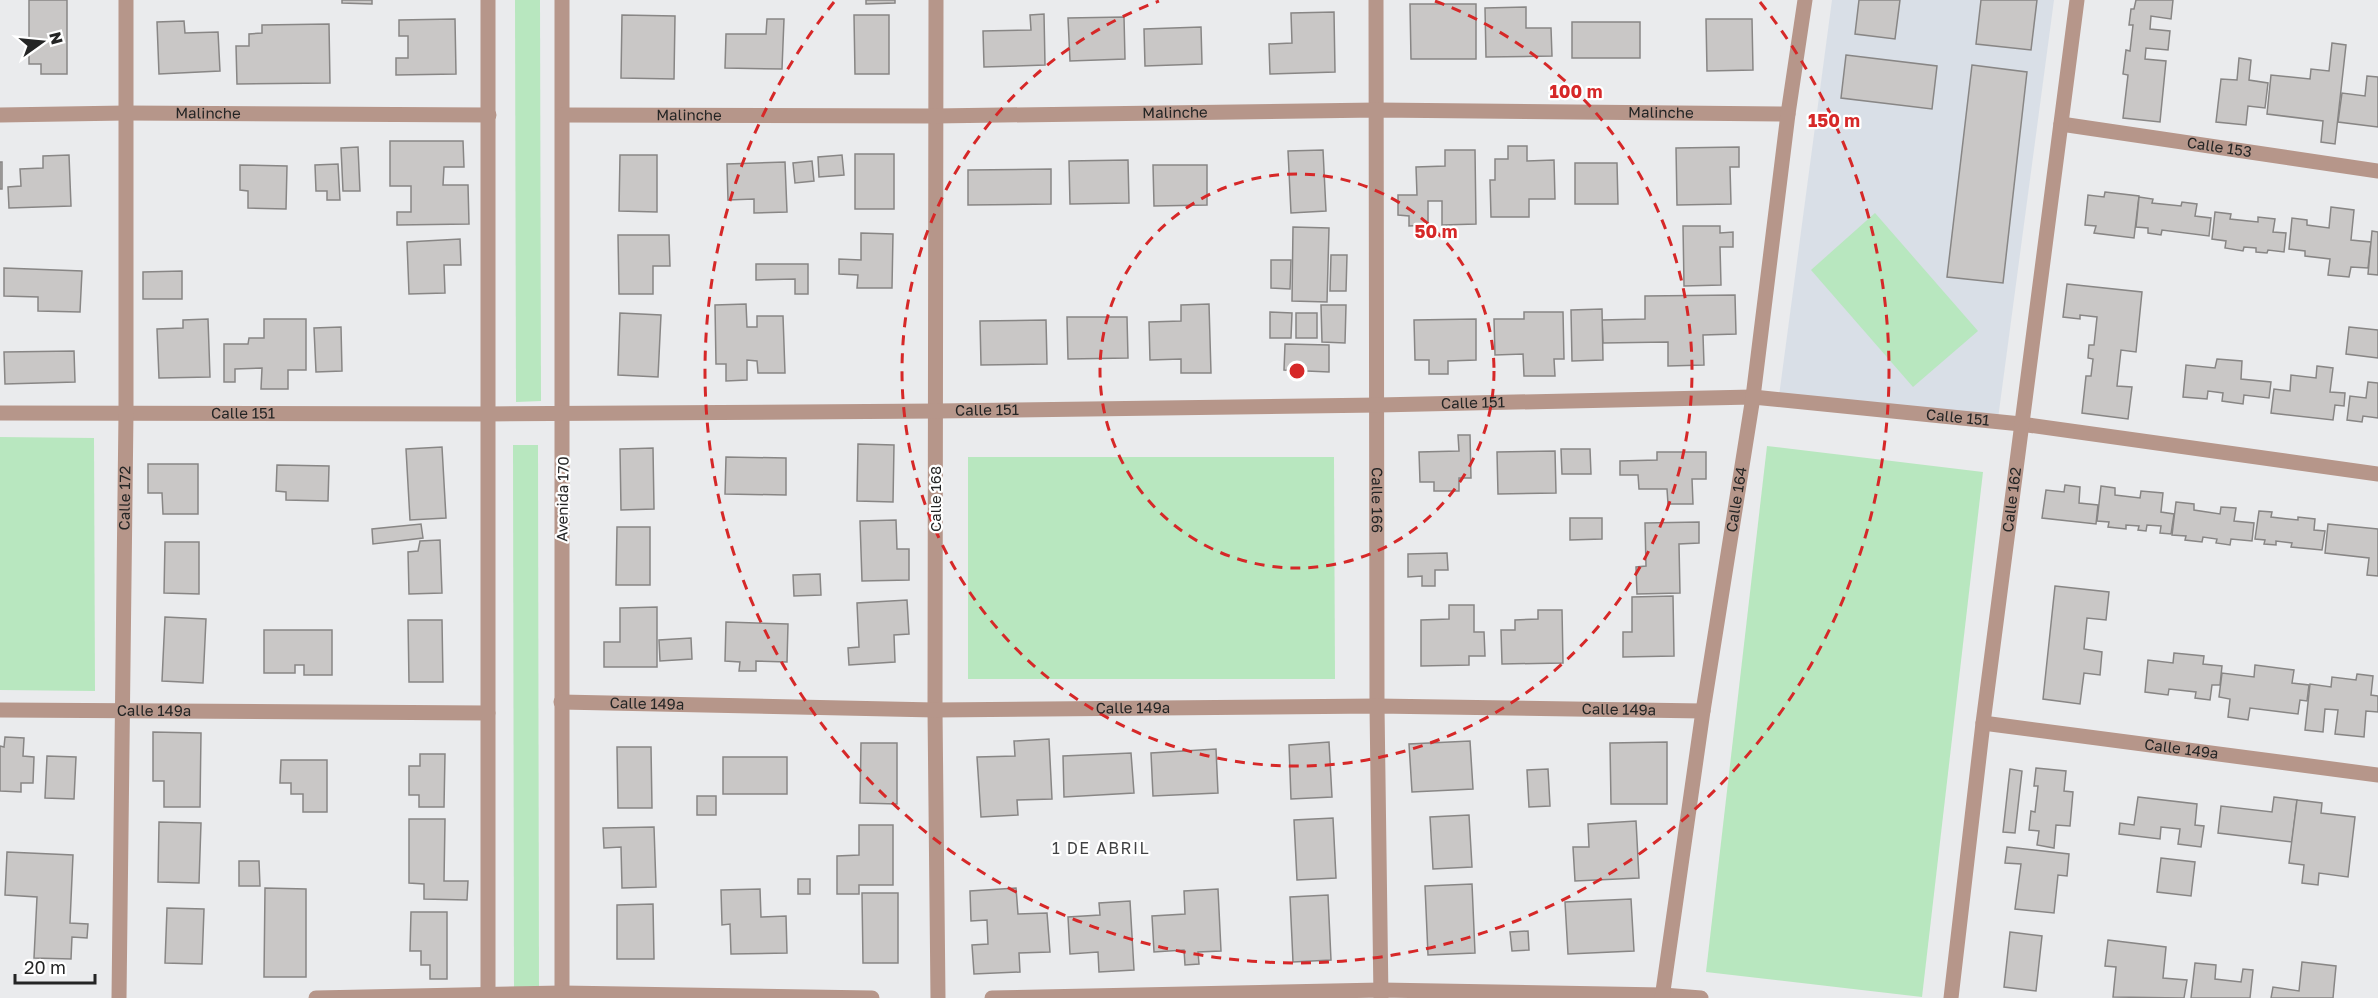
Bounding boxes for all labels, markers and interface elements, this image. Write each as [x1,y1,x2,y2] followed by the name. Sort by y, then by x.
[12,12,72,72] north arrow
[45,30,68,47] text: N
[1550,80,1602,102] text: 100 m
[1142,102,1208,121] street label: Malinche
[1628,102,1694,121] street label: Malinche
[175,103,241,122] street label: Malinche
[656,105,722,123] street label: Malinche
[1808,109,1860,131] text: 150 m
[2186,133,2253,160] street label: Calle 153
[1415,220,1457,242] text: 50 m
[1287,361,1307,381] centre of rings
[1441,392,1505,412] street label: Calle 151
[955,400,1019,419] street label: Calle 151
[211,403,275,422] street label: Calle 151
[1925,404,1991,429] street label: Calle 151
[552,456,572,542] street label: Avenida 170
[1722,465,1750,533] street label: Calle 164
[115,466,133,530] street label: Calle 172
[926,466,944,532] street label: Calle 168
[1998,466,2024,533] street label: Calle 162
[1369,467,1387,533] street label: Calle 166
[610,693,684,713] street label: Calle 149a
[1096,698,1170,717] street label: Calle 149a
[1581,699,1656,718] street label: Calle 149a
[117,701,191,719] street label: Calle 149a
[2143,734,2220,762] street label: Calle 149a
[1052,838,1150,858] district label: 1 DE ABRIL
[15,947,94,985] scale bar
[24,956,66,978] text: 20 m

